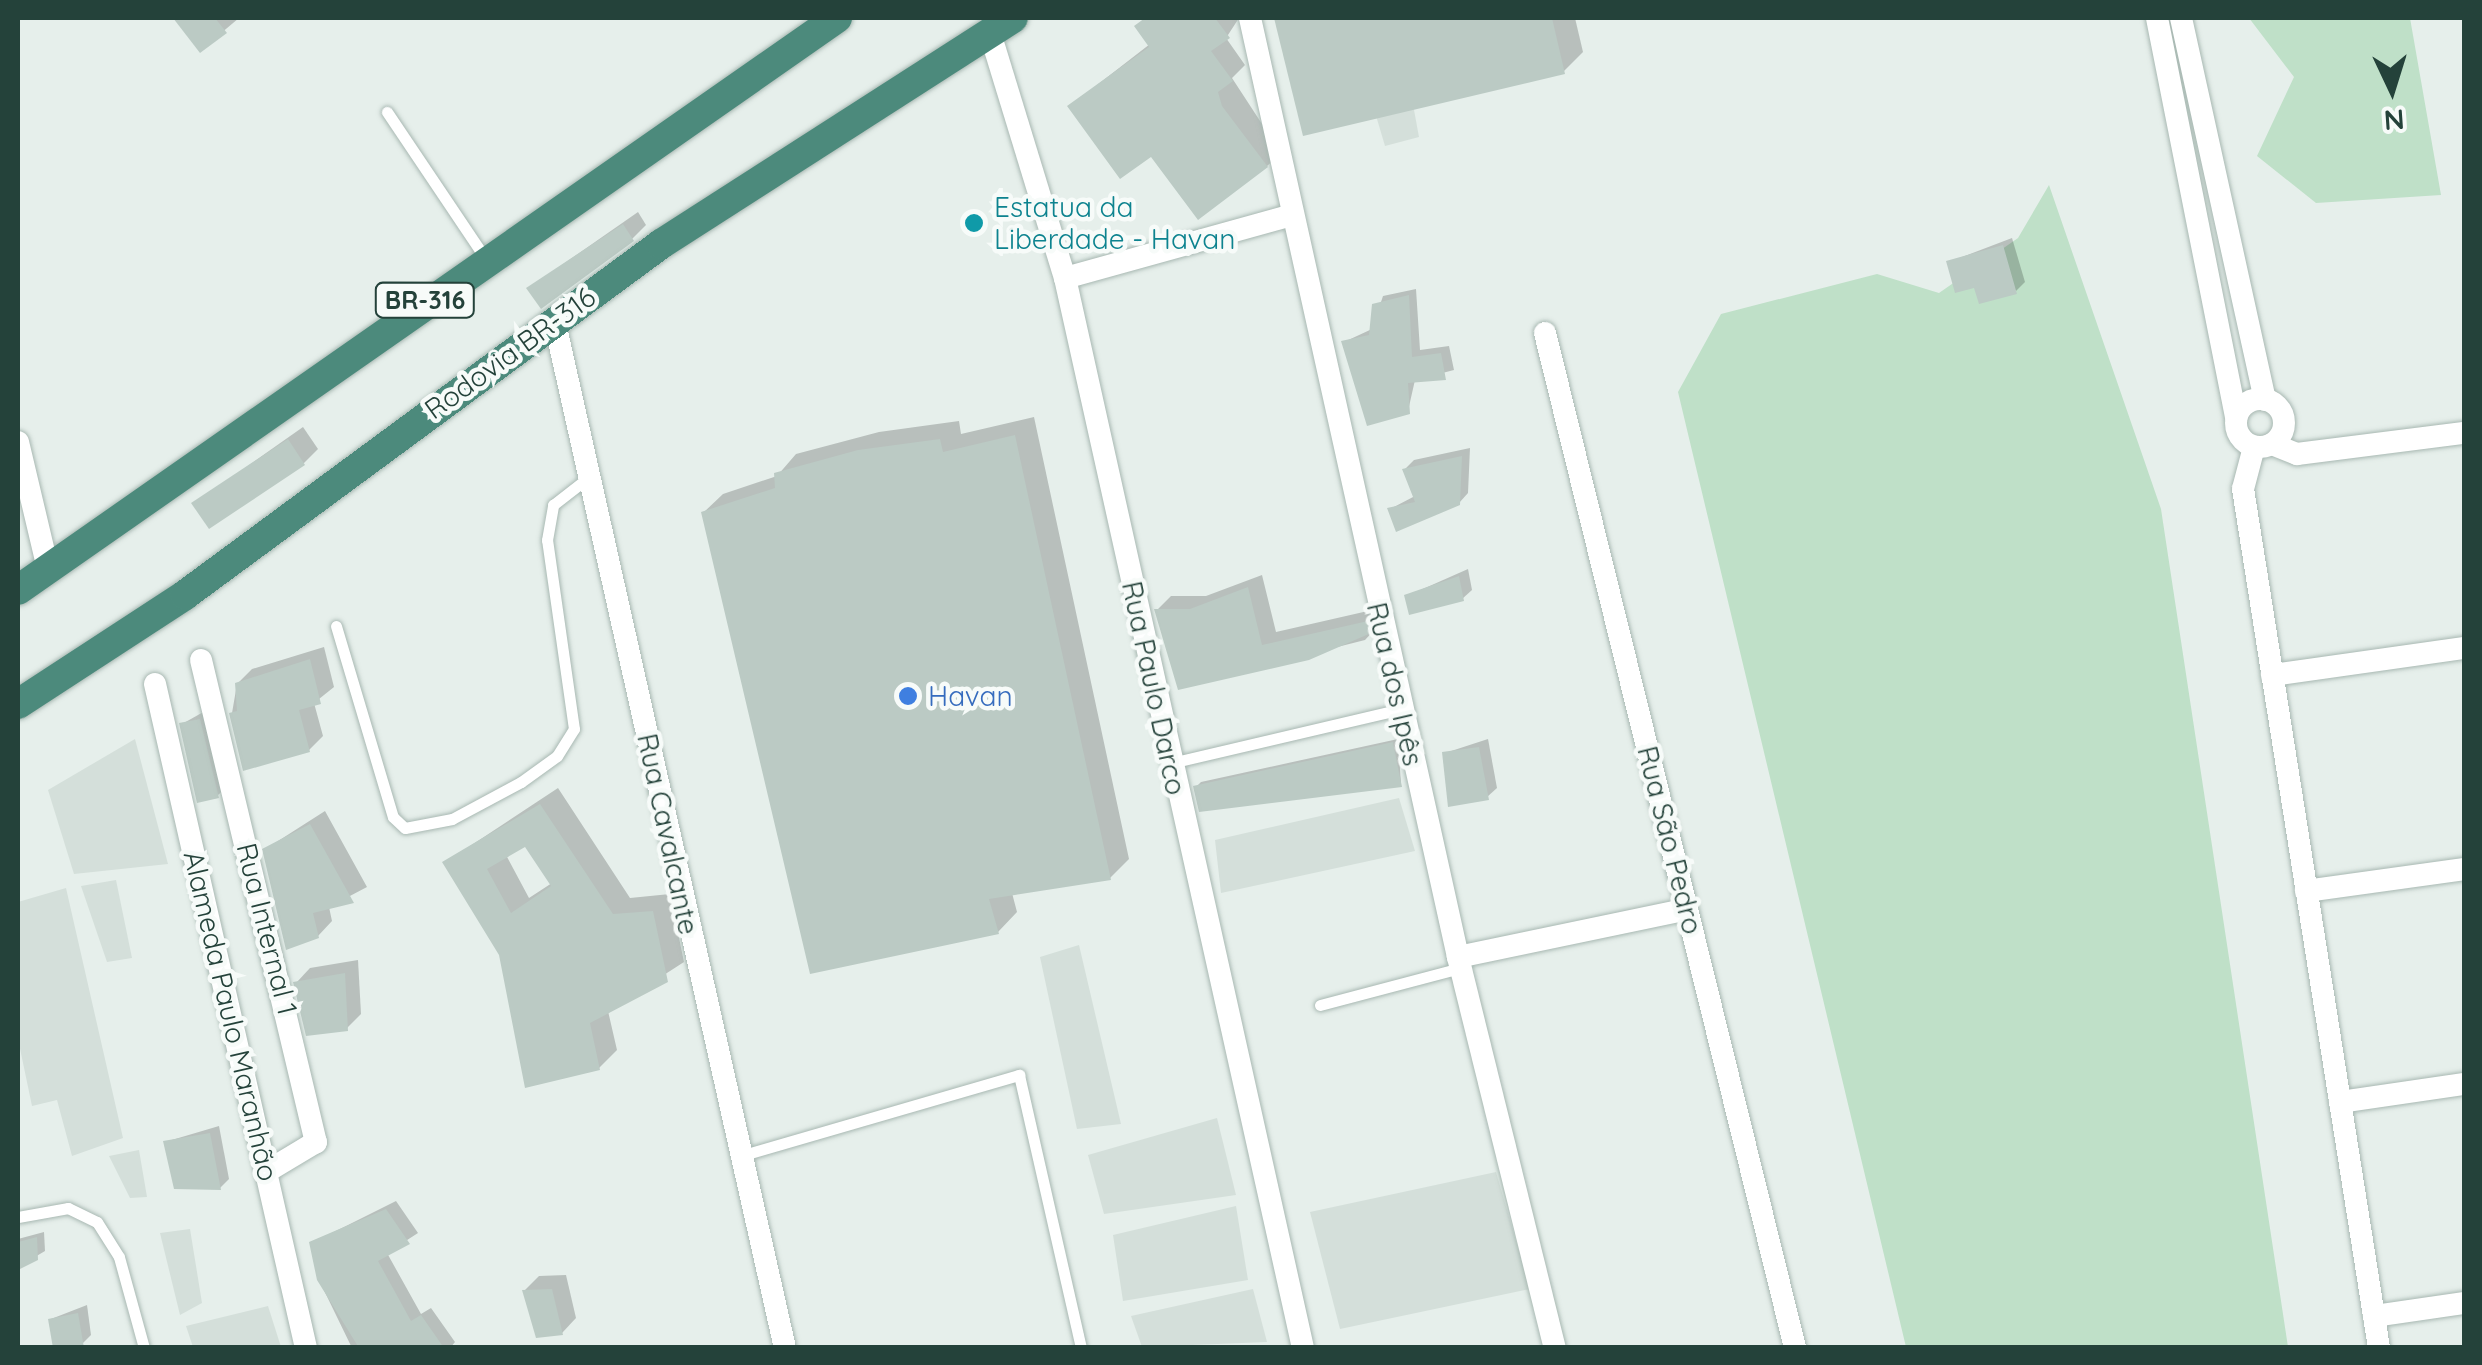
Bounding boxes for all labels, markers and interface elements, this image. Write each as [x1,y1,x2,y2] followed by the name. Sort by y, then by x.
[2342,40,2442,140] north arrow
[2383,102,2406,139] text: N
[994,190,1235,256] place label: Estatua da Liberdade - Havan
[963,212,985,234] marker: Estatua da Liberdade - Havan
[372,280,478,320] road number: BR-316
[418,280,602,426] street label: Rodovia BR-316
[1115,578,1193,798] street label: Rua Paulo Darco
[1360,599,1430,769] street label: Rua dos Ipês
[928,679,1013,713] place label: Havan
[897,685,919,707] marker: Havan
[630,730,706,938] street label: Rua Cavalcante
[1630,743,1710,937] street label: Rua São Pedro
[229,840,305,1018] street label: Rua Internal 1
[177,848,285,1184] street label: Alameda Paulo Maranhão

